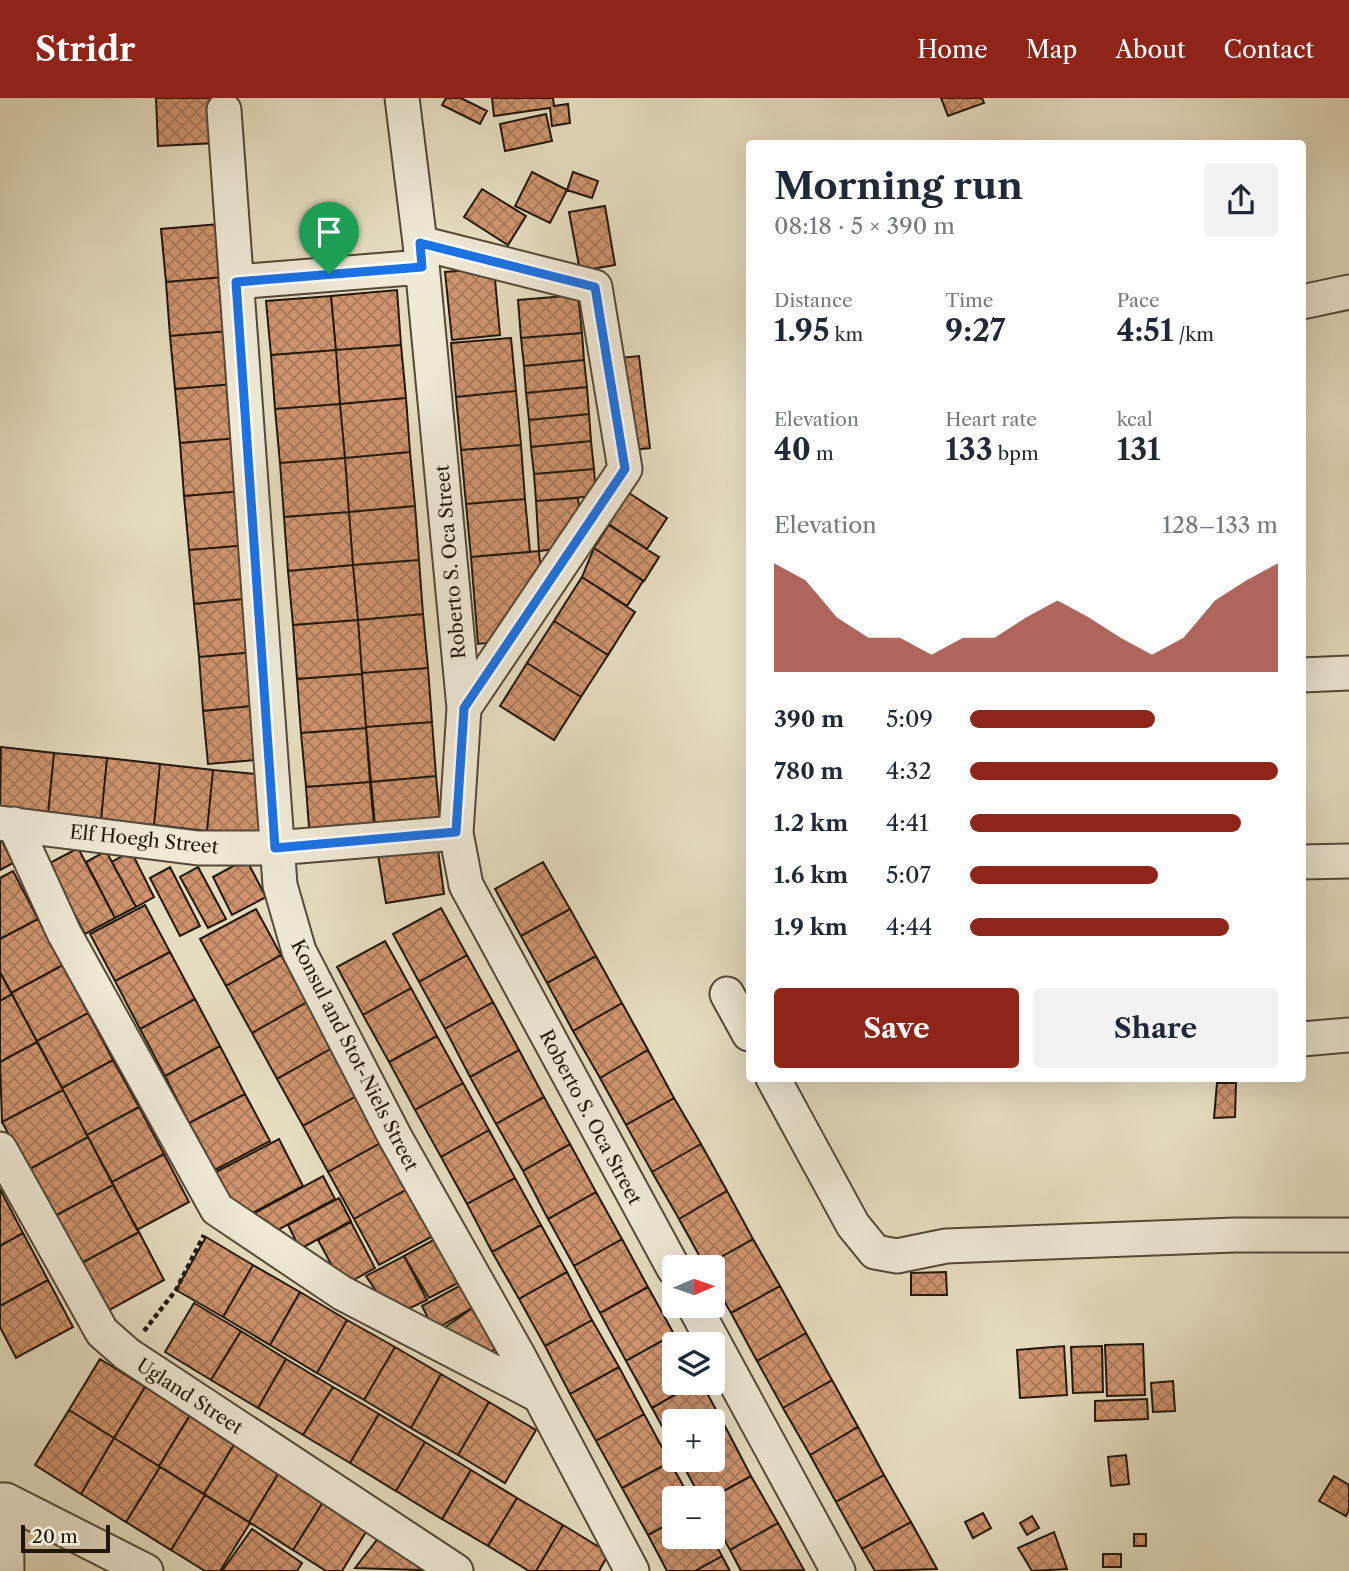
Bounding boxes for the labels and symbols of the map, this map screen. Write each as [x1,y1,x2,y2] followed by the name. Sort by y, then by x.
[299,202,359,274] pin
[431,464,470,660] street label: Roberto S. Oca Street
[68,820,220,859] street label: Elf Hoegh Street
[286,936,423,1175] street label: Konsul and Stot-Niels Street
[535,1026,647,1209] street label: Roberto S. Oca Street
[662,1255,724,1318] north arrow
[132,1354,247,1439] street label: Ugland Street
[21,1522,110,1554] scale bar

